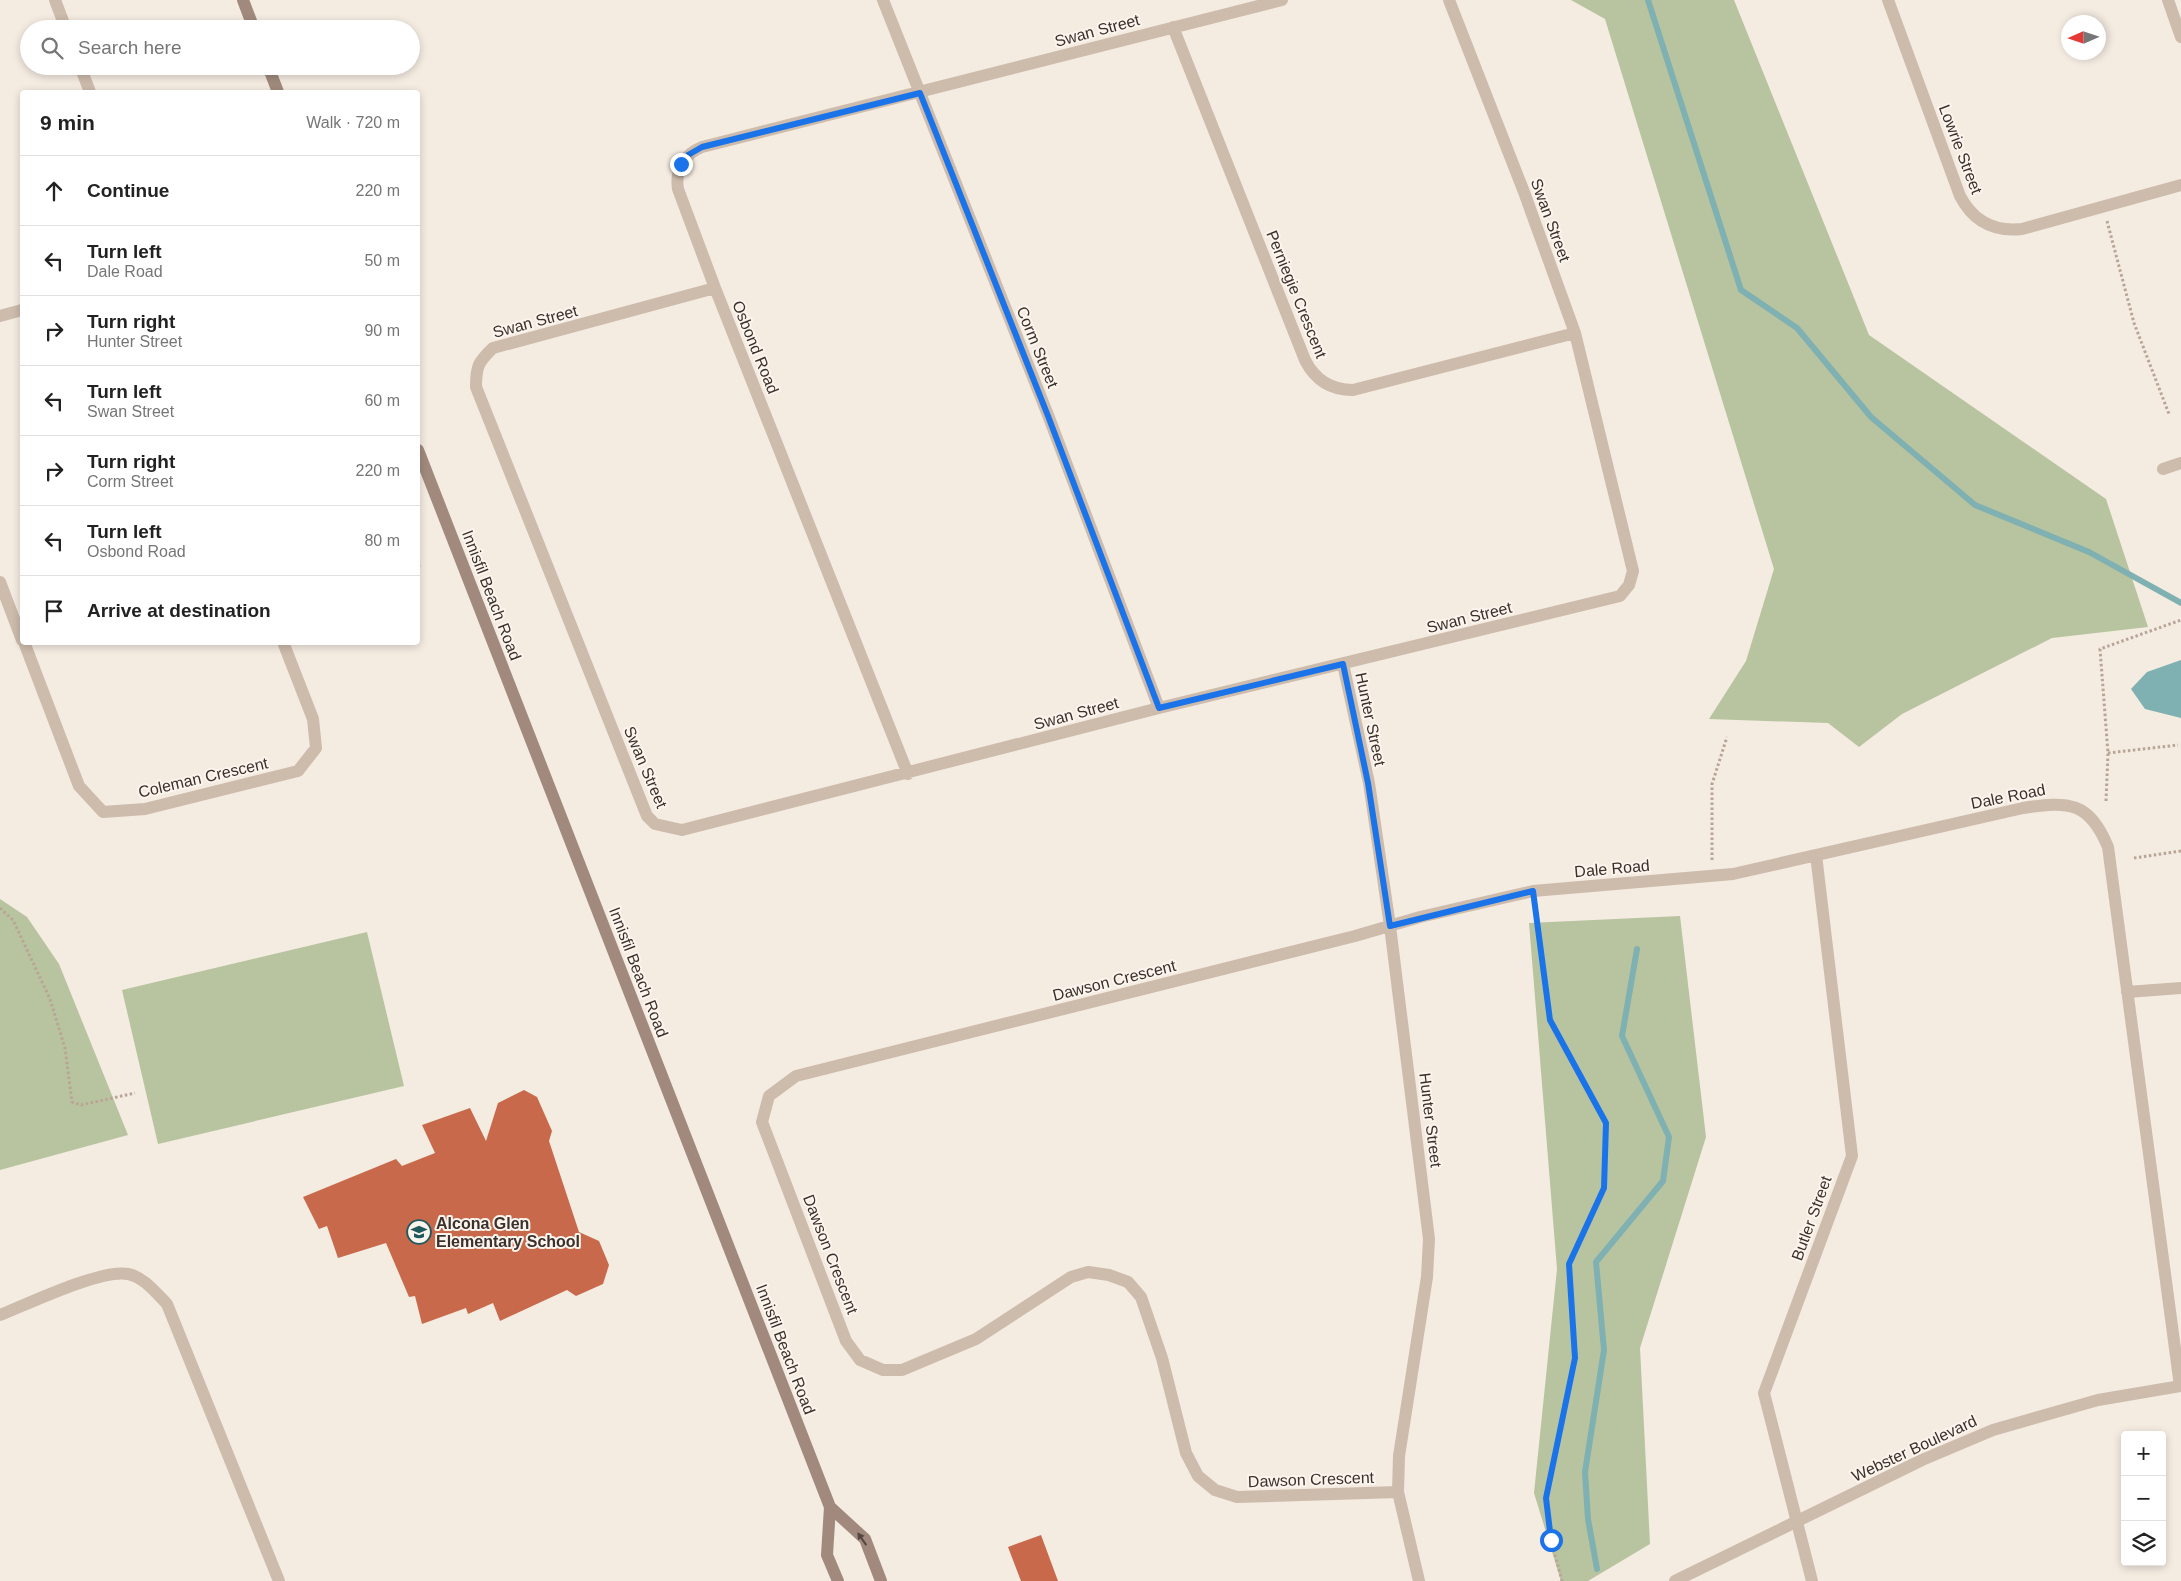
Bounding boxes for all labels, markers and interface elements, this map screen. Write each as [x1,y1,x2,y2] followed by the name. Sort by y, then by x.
[1053,11,1142,50] street label: Swan Street
[2061,15,2106,60] north arrow
[20,20,420,75] search box
[38,34,66,62] icon: search
[78,37,182,58] text: Search here
[1936,102,1986,197] street label: Lowrie Street
[40,111,95,134] text: 9 min
[306,114,400,131] text: Walk · 720 m
[670,153,693,176] route end
[1528,176,1574,265] street label: Swan Street
[40,177,68,205] icon: ahead
[87,180,169,201] text: Continue
[356,182,400,199] text: 220 m
[1263,228,1330,361] street label: Perniegie Crescent
[87,241,162,262] text: Turn left
[40,247,68,275] icon: left
[364,252,400,269] text: 50 m
[87,263,163,280] text: Dale Road
[729,298,782,396] street label: Osbond Road
[491,302,580,341] street label: Swan Street
[1014,304,1062,391] street label: Corm Street
[87,311,175,332] text: Turn right
[40,317,68,345] icon: right
[364,322,400,339] text: 90 m
[87,333,182,350] text: Hunter Street
[87,381,162,402] text: Turn left
[40,387,68,415] icon: left
[364,392,400,409] text: 60 m
[87,403,174,420] text: Swan Street
[87,451,175,472] text: Turn right
[40,457,68,485] icon: right
[356,462,400,479] text: 220 m
[87,473,173,490] text: Corm Street
[87,521,162,542] text: Turn left
[40,527,68,555] icon: left
[459,528,524,663] street label: Innisfil Beach Road
[364,532,400,549] text: 80 m
[87,543,186,560] text: Osbond Road
[40,597,68,625] icon: arrive
[1425,599,1514,636] street label: Swan Street
[87,600,271,621] text: Arrive at destination
[1352,671,1389,768] street label: Hunter Street
[1032,694,1121,733] street label: Swan Street
[621,724,671,811] street label: Swan Street
[137,754,270,801] street label: Coleman Crescent
[1969,781,2047,812] street label: Dale Road
[1574,857,1650,880] street label: Dale Road
[606,905,671,1040] street label: Innisfil Beach Road
[1051,957,1178,1004] street label: Dawson Crescent
[1416,1072,1445,1169] street label: Hunter Street
[1788,1173,1835,1263] street label: Butler Street
[800,1192,861,1317] street label: Dawson Crescent
[436,1215,580,1250] place label: Alcona Glen Elementary School
[406,1219,432,1245] school or university icon: Alcona Glen Elementary School
[753,1282,818,1417] street label: Innisfil Beach Road
[1849,1412,1979,1485] street label: Webster Boulevard
[2121,1431,2166,1566] map controls
[2121,1431,2166,1476] button: +
[1248,1469,1375,1490] street label: Dawson Crescent
[2121,1476,2166,1521] button: −
[2121,1521,2166,1566] button: layers
[1540,1529,1563,1552] route start
[858,1532,867,1546] one-way arrow

